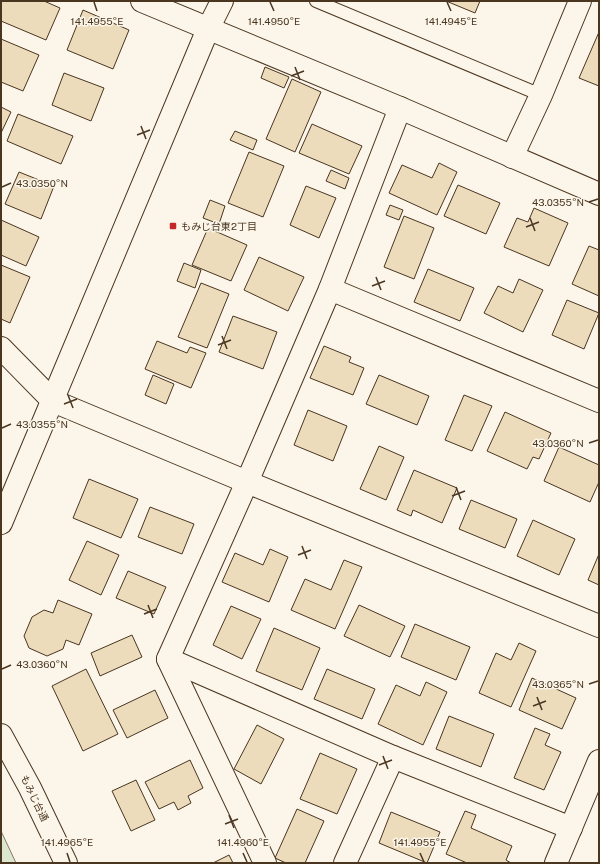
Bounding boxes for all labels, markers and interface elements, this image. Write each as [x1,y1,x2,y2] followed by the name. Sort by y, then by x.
[71,15,123,27] text: 141.4955°E
[248,15,300,27] text: 141.4950°E
[425,15,477,27] text: 141.4945°E
[16,177,68,189] text: 43.0350°N
[532,196,584,208] text: 43.0355°N
[181,220,257,232] place label: もみじ台東2丁目
[168,221,178,231] marker: もみじ台東2丁目
[16,418,68,430] text: 43.0355°N
[532,437,584,449] text: 43.0360°N
[16,658,68,670] text: 43.0360°N
[532,678,584,690] text: 43.0365°N
[19,773,51,823] street label: もみじ台通
[41,836,93,848] text: 141.4965°E
[217,836,269,848] text: 141.4960°E
[394,836,446,848] text: 141.4955°E

